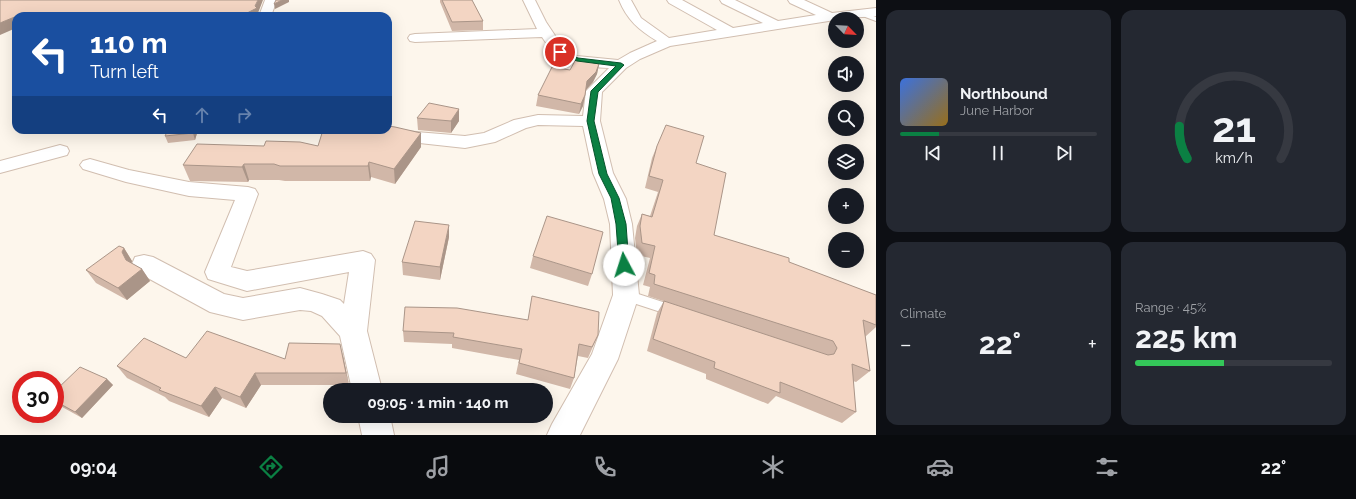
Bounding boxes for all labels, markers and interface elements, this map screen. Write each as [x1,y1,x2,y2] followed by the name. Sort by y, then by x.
[828,12,864,48] north arrow
[828,12,864,268] map controls
[90,27,168,60] text: 110 m
[24,28,76,80] icon: left
[543,35,577,69] pin
[549,41,571,63] icon: arrive
[828,56,864,92] button: sound
[90,61,159,82] text: Turn left
[960,85,1048,103] text: Northbound
[828,100,864,136] button: search
[960,103,1034,118] text: June Harbor
[1211,103,1256,152] text: 21
[149,104,171,126] icon: left
[191,104,213,126] icon: ahead
[233,104,255,126] icon: right
[922,142,944,164] icon: previous
[987,142,1009,164] icon: pause
[1053,142,1075,164] icon: next
[828,144,864,180] button: layers
[1215,149,1252,165] text: km/h
[828,188,864,224] button: +
[828,232,864,268] button: −
[603,244,645,286] position arrow
[1135,300,1206,315] text: Range · 45%
[900,306,946,321] text: Climate
[1135,320,1237,355] text: 225 km
[979,326,1021,361] text: 22°
[900,331,912,357] text: −
[1088,331,1097,357] text: +
[12,371,64,423] speed limit sign: 30
[367,394,509,412] text: 09:05 · 1 min · 140 m
[257,453,285,481] icon: directions
[424,453,452,481] icon: music
[591,453,619,481] icon: phone
[759,453,787,481] icon: climate
[926,453,954,481] icon: car
[1093,453,1121,481] icon: filters
[70,457,117,478] text: 09:04
[1261,457,1286,478] text: 22°

